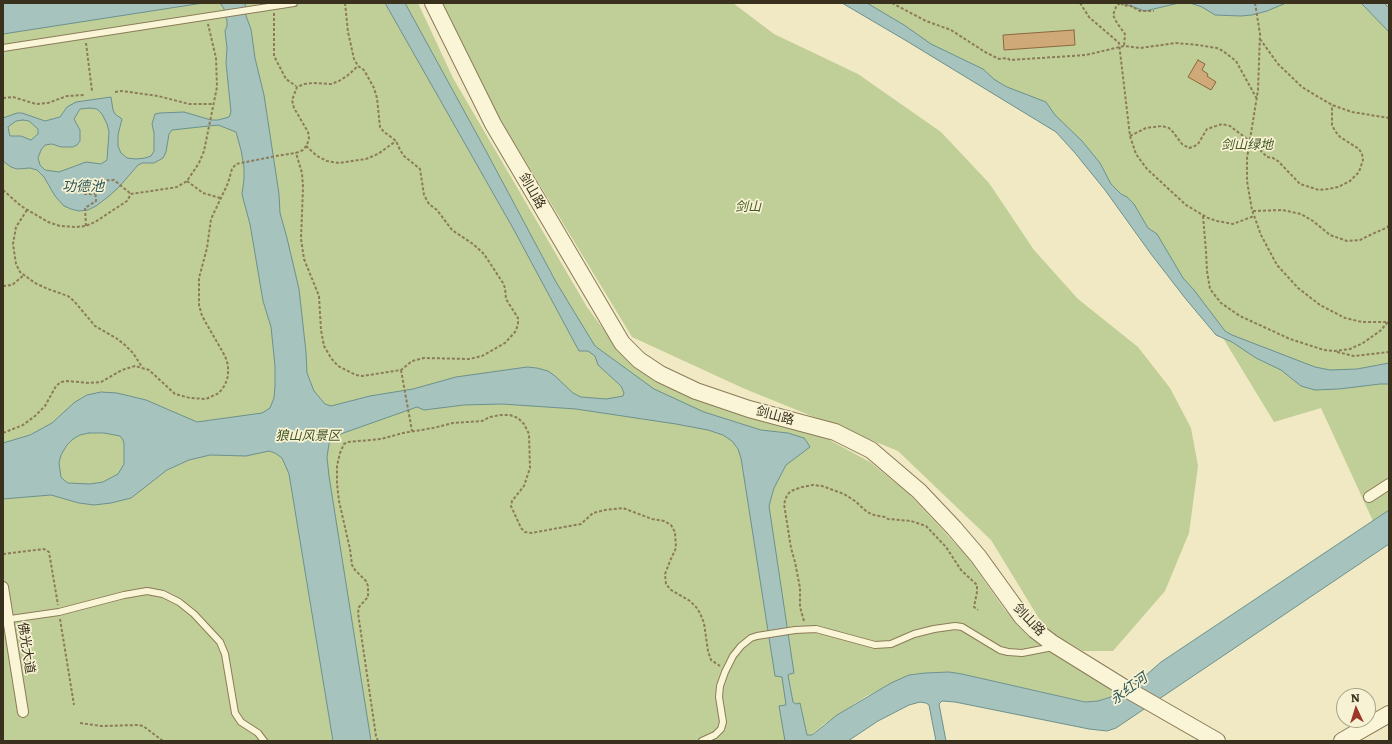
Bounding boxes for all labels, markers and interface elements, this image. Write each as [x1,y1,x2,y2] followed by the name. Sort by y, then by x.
[1221,137,1273,153] park label: 剑山绿地
[515,170,549,212] street label: 剑山路
[62,179,104,195] water label: 功德池
[735,199,761,215] park label: 剑山
[754,403,796,429] street label: 剑山路
[276,428,340,444] park label: 狼山风景区
[1010,601,1048,639] street label: 剑山路
[14,621,38,675] street label: 佛光大道
[1107,670,1151,708] water label: 永红河
[1336,688,1376,728] north arrow
[1350,689,1360,705] text: N

